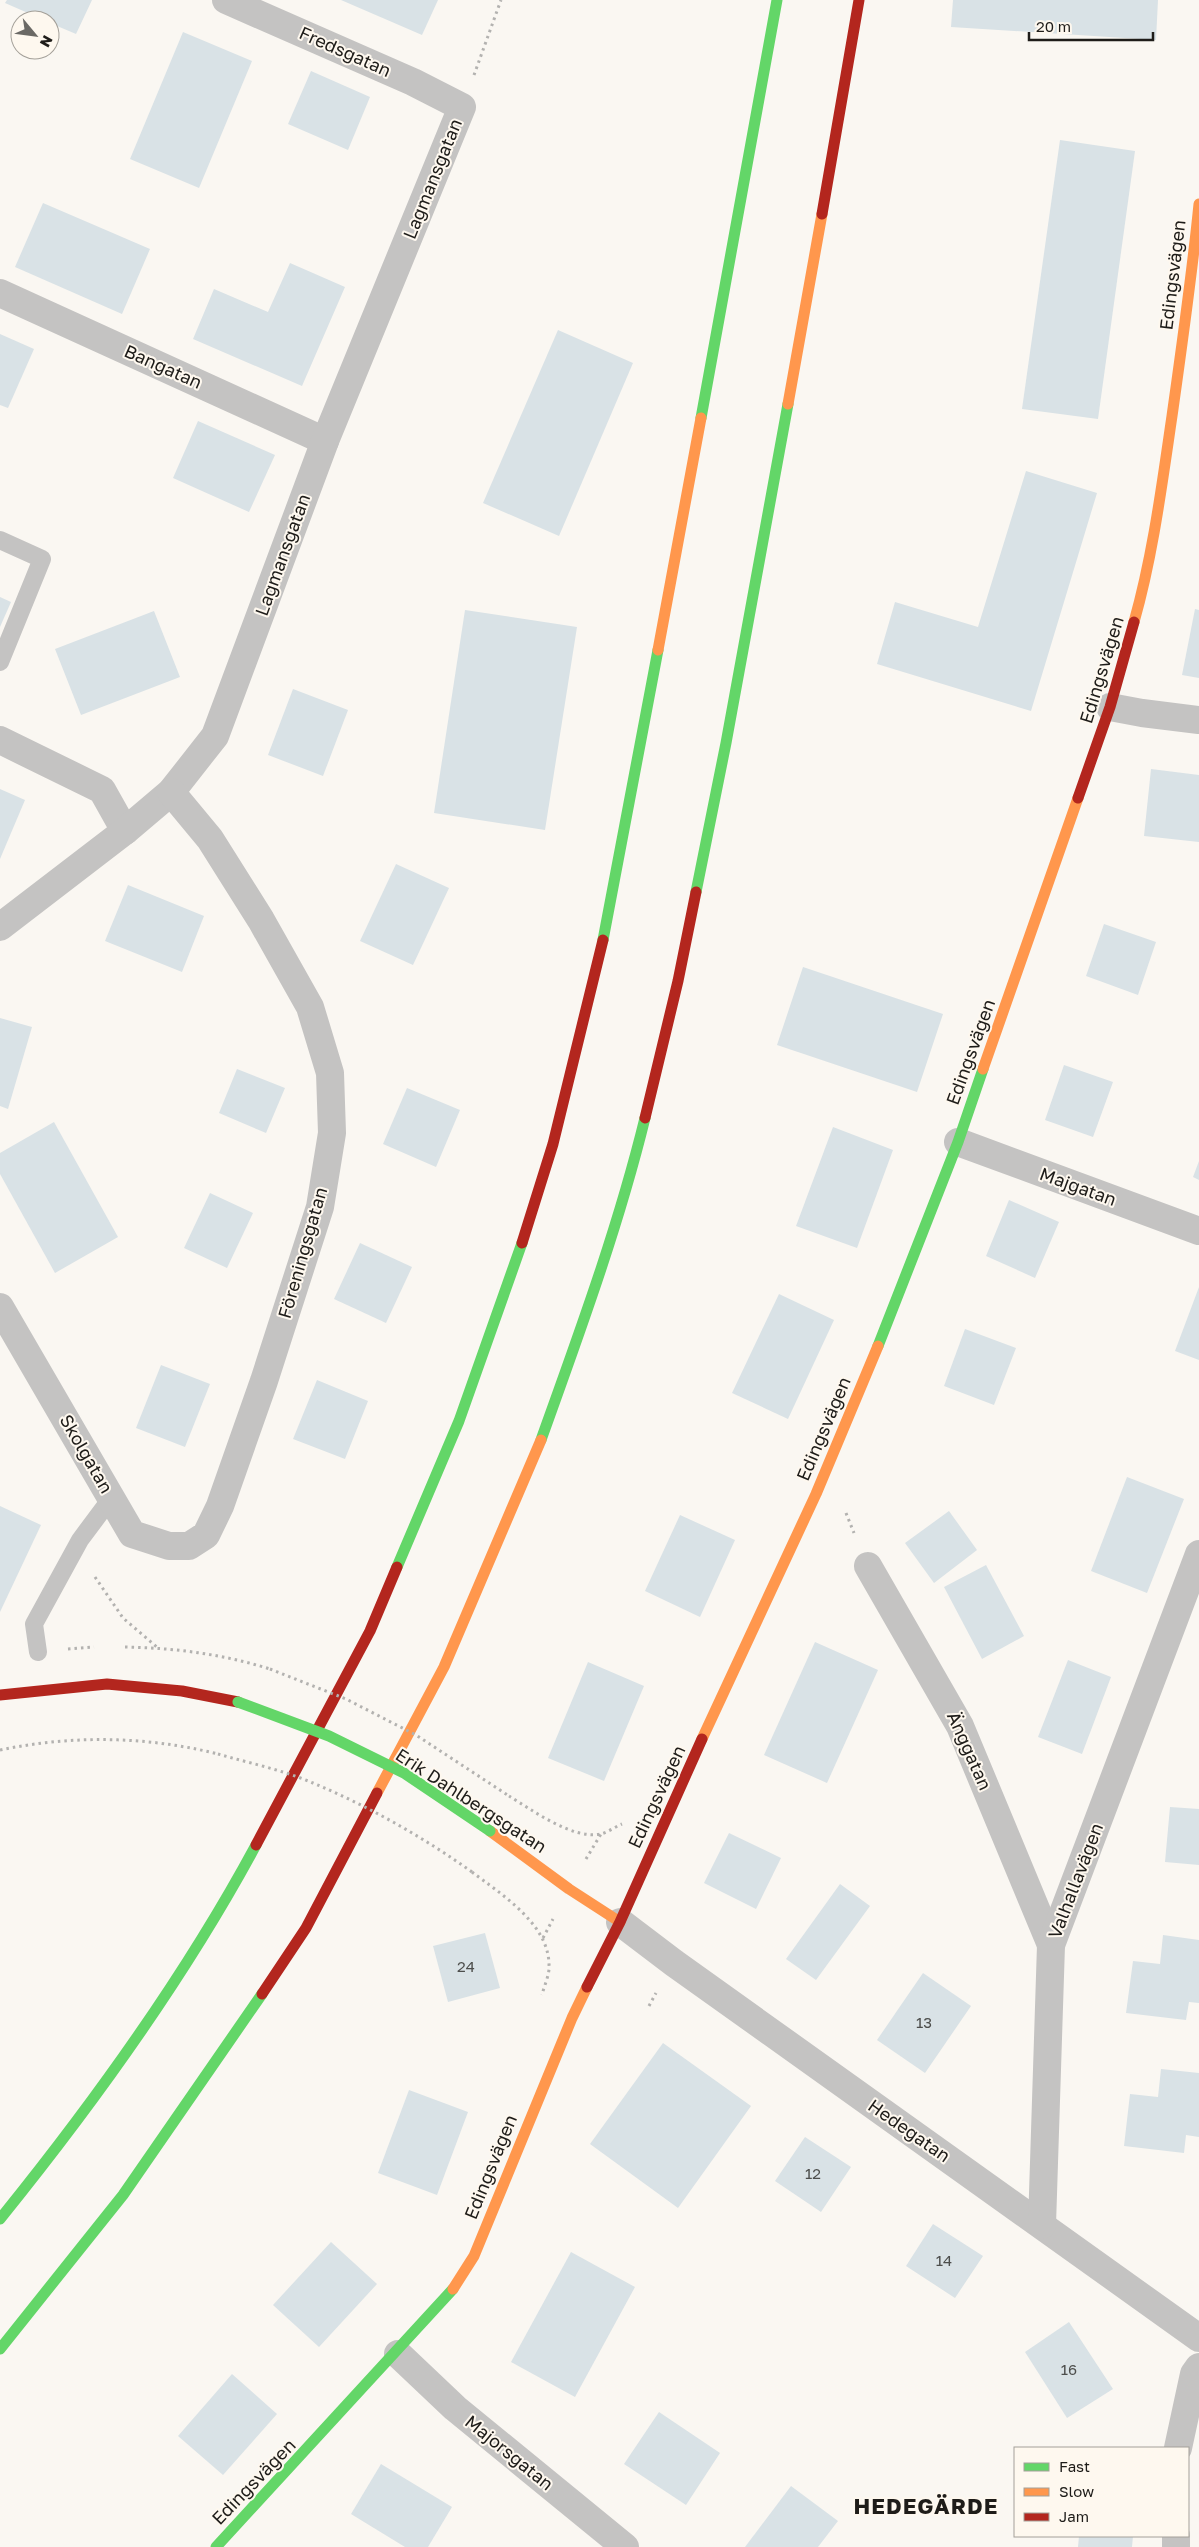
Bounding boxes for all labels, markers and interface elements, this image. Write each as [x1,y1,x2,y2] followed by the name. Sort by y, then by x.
[10,10,60,60] north arrow
[1029,10,1153,42] scale bar
[1036,17,1071,35] text: 20 m
[296,21,395,81] street label: Fredsgatan
[37,33,57,50] text: N
[398,115,466,242] street label: Lagmansgatan
[1154,219,1190,331] street label: Edingsvägen
[121,339,206,393] street label: Bangatan
[250,491,314,619] street label: Lagmansgatan
[1074,613,1128,726] street label: Edingsvägen
[941,996,999,1107] street label: Edingsvägen
[1037,1162,1120,1210] street label: Majgatan
[273,1184,331,1321] street label: Föreningsgatan
[791,1373,855,1484] street label: Edingsvägen
[56,1410,118,1497] street label: Skolgatan
[943,1708,997,1793] street label: Änggatan
[623,1742,689,1851] street label: Edingsvägen
[392,1743,551,1857] street label: Erik Dahlbergsgatan
[1043,1820,1107,1942] street label: Valhallavägen
[457,1957,475,1975] house number: 24
[916,2013,932,2031] house number: 13
[864,2094,955,2166] street label: Hedegatan
[459,2111,521,2222] street label: Edingsvägen
[805,2164,821,2182] house number: 12
[936,2251,952,2269] house number: 14
[1061,2360,1077,2378] house number: 16
[461,2410,558,2495] street label: Majorsgatan
[207,2434,300,2529] street label: Edingsvägen
[1014,2447,1189,2537] legend
[1059,2457,1090,2475] text: Fast
[1059,2482,1094,2500] text: Slow
[854,2492,998,2519] district label: HEDEGÄRDE
[1059,2507,1089,2525] text: Jam

